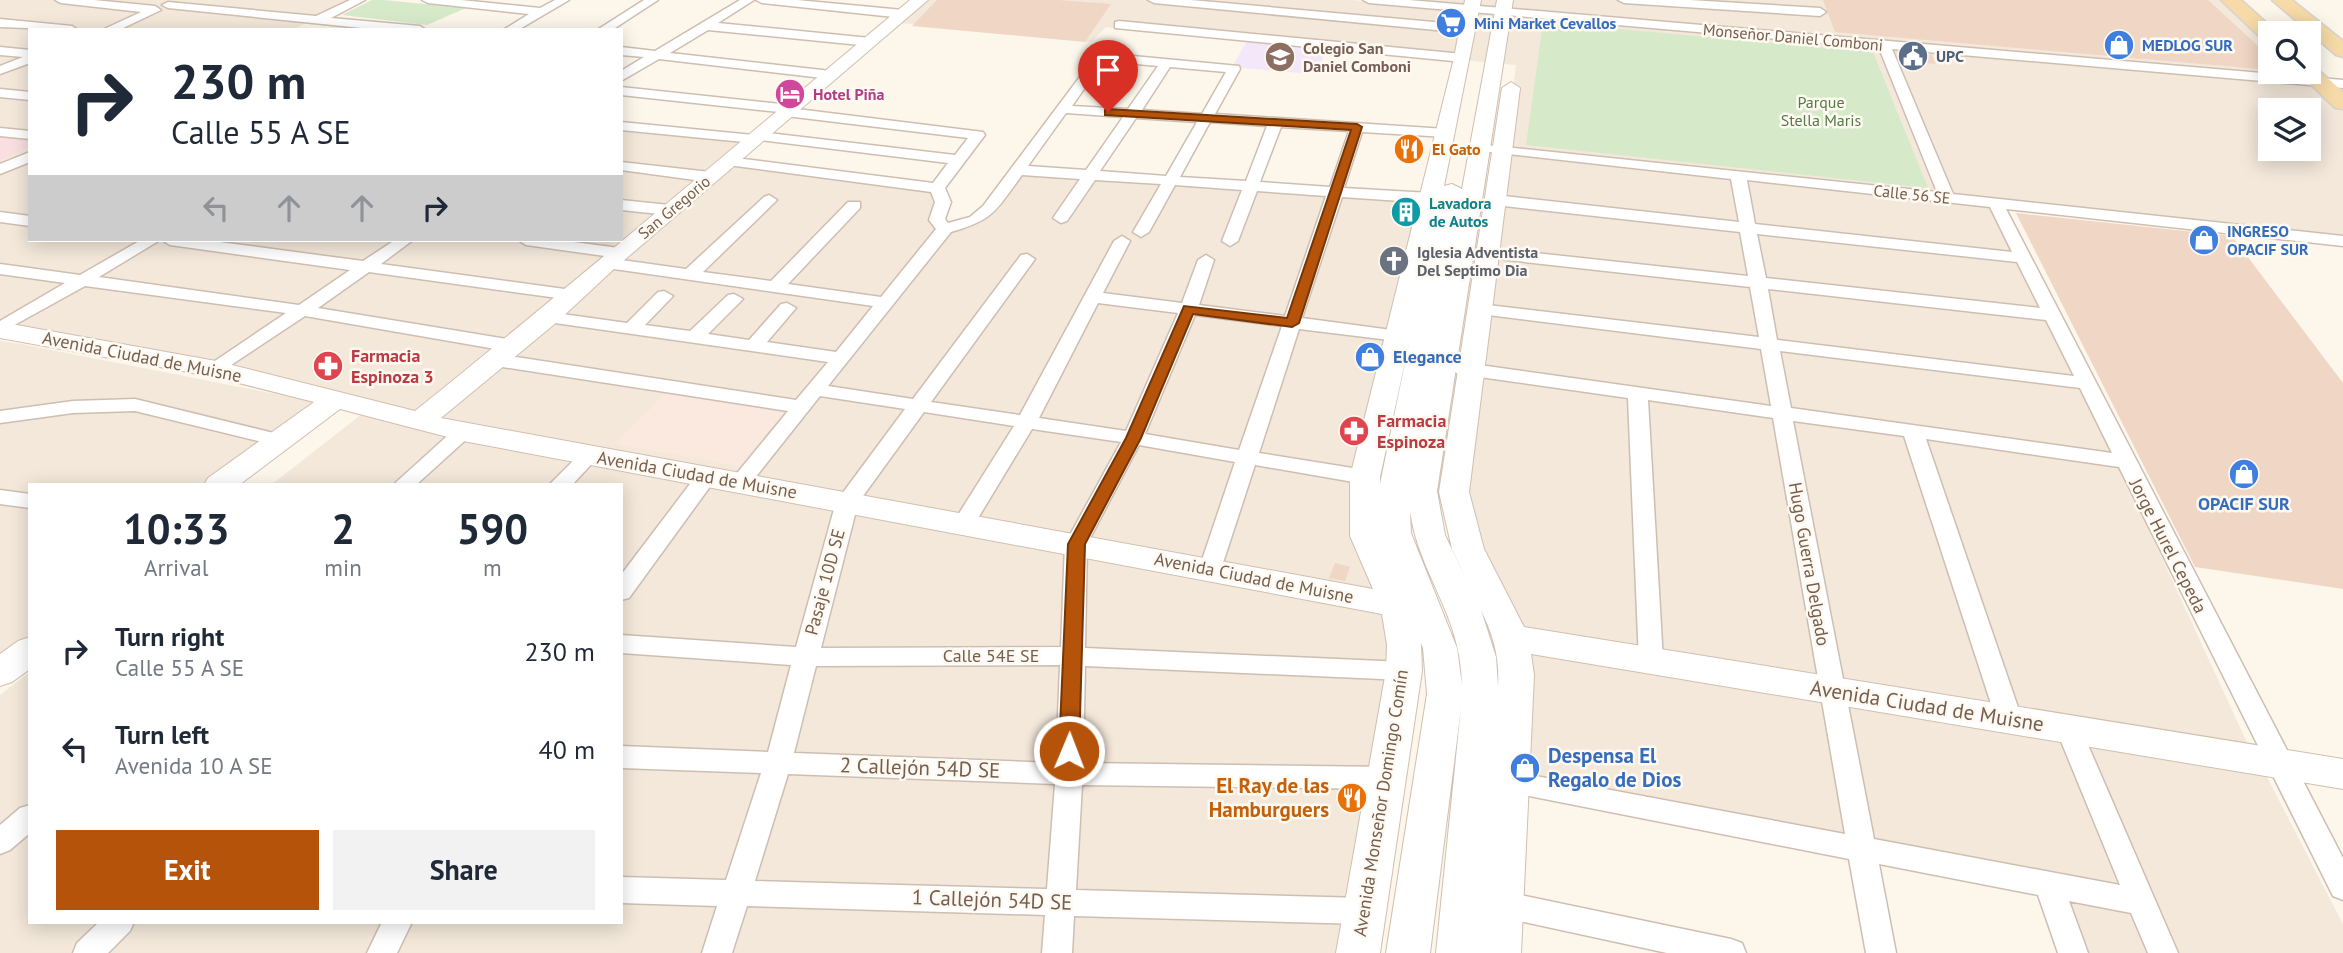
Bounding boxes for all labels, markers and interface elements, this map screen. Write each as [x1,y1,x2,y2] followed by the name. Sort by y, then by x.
[1434,6,1468,40] supermarket icon: Mini Market Cevallos
[1474,13,1617,33] place label: Mini Market Cevallos
[1702,19,1884,55] street label: Monseñor Daniel Comboni
[2258,21,2321,161] map controls
[2258,21,2321,84] button: search
[2102,28,2136,62] shop icon: MEDLOG SUR
[2142,35,2233,55] place label: MEDLOG SUR
[1303,38,1411,76] place label: Colegio San Daniel Comboni
[1896,39,1930,73] public building icon: UPC
[1078,40,1138,112] pin
[1263,40,1297,74] school or university icon: Colegio San Daniel Comboni
[1936,46,1964,66] place label: UPC
[171,49,306,113] text: 230 m
[1089,51,1127,89] icon: arrive
[56,56,147,147] icon: right
[773,77,807,111] hotel icon: Hotel Piña
[813,84,885,104] place label: Hotel Piña
[1781,92,1862,130] park label: Parque Stella Maris
[2258,98,2321,161] button: layers
[171,111,351,153] text: Calle 55 A SE
[1392,132,1426,166] restaurant icon: El Gato
[1432,139,1481,159] place label: El Gato
[634,171,714,243] street label: San Gregorio
[1872,180,1952,208] street label: Calle 56 SE
[197,189,235,227] icon: left
[270,189,308,227] icon: ahead
[343,189,381,227] icon: ahead
[416,189,454,227] icon: right
[1429,193,1492,231] place label: Lavadora de Autos
[1389,195,1423,229] building icon: Lavadora de Autos
[2227,221,2309,259] place label: INGRESO OPACIF SUR
[2187,223,2221,257] shop icon: INGRESO OPACIF SUR
[1417,242,1538,280] place label: Iglesia Adventista Del Septimo Dia
[1377,244,1411,278] church icon: Iglesia Adventista Del Septimo Dia
[41,326,244,387] street label: Avenida Ciudad de Muisne
[1353,340,1387,374] shop icon: Elegance
[351,344,434,388] place label: Farmacia Espinoza 3
[1393,345,1462,368] place label: Elegance
[311,349,345,383] pharmacy icon: Farmacia Espinoza 3
[1377,409,1446,453] place label: Farmacia Espinoza
[1337,414,1371,448] pharmacy icon: Farmacia Espinoza
[595,446,799,503] street label: Avenida Ciudad de Muisne
[2227,457,2261,491] shop icon: OPACIF SUR
[2124,474,2212,617] street label: Jorge Hurel Cepeda
[1784,480,1835,648] street label: Hugo Guerra Delgado
[2198,492,2290,515] place label: OPACIF SUR
[123,501,229,556] text: 10:33
[331,501,355,556] text: 2
[457,501,528,556] text: 590
[799,526,850,638] street label: Pasaje 10D SE
[1153,547,1356,608] street label: Avenida Ciudad de Muisne
[144,553,208,582] text: Arrival
[324,553,362,582] text: min
[483,553,502,582] text: m
[115,620,224,653] text: Turn right
[56,632,94,670] icon: right
[524,635,595,668] text: 230 m
[943,644,1039,667] street label: Calle 54E SE
[115,653,244,682] text: Calle 55 A SE
[1348,668,1413,938] street label: Avenida Monseñor Domingo Comín
[1808,674,2046,737] street label: Avenida Ciudad de Muisne
[1032,714,1106,788] position arrow
[115,718,209,751] text: Turn left
[56,730,94,768] icon: left
[539,733,595,766] text: 40 m
[1548,742,1681,793] place label: Despensa El Regalo de Dios
[115,751,273,780] text: Avenida 10 A SE
[839,751,1001,784] street label: 2 Callejón 54D SE
[1508,751,1542,785] shop icon: Despensa El Regalo de Dios
[1209,772,1329,823] place label: El Ray de las Hamburguers
[1335,781,1369,815] restaurant icon: El Ray de las Hamburguers
[56,830,319,910] button: Exit
[333,830,595,910] button: Share
[911,883,1073,916] street label: 1 Callejón 54D SE

